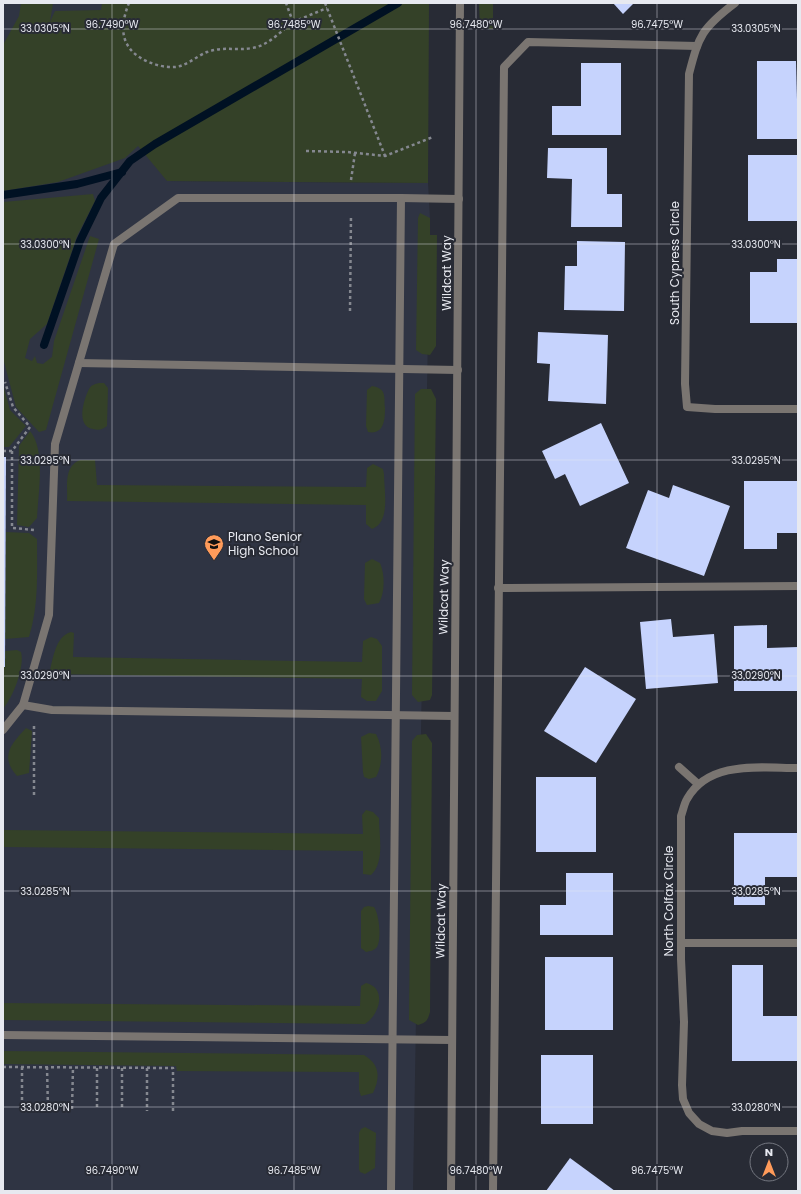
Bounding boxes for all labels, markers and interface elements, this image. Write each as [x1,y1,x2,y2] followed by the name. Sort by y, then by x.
[86,17,139,32] text: 96.7490°W
[268,17,321,32] text: 96.7485°W
[450,17,503,32] text: 96.7480°W
[631,17,683,32] text: 96.7475°W
[20,21,70,36] text: 33.0305°N
[731,21,781,36] text: 33.0305°N
[666,201,683,325] street label: South Cypress Circle
[438,235,455,311] street label: Wildcat Way
[20,237,70,252] text: 33.0300°N
[731,237,781,252] text: 33.0300°N
[20,453,70,468] text: 33.0295°N
[731,453,781,468] text: 33.0295°N
[228,528,302,559] place label: Plano Senior High School
[203,533,225,561] school or university icon: Plano Senior High School
[434,559,453,635] street label: Wildcat Way
[20,668,70,683] text: 33.0290°N
[731,668,781,683] text: 33.0290°N
[660,845,677,957] street label: North Colfax Circle
[431,883,450,959] street label: Wildcat Way
[20,884,70,899] text: 33.0285°N
[731,884,781,899] text: 33.0285°N
[20,1100,70,1115] text: 33.0280°N
[731,1100,781,1115] text: 33.0280°N
[749,1142,789,1182] north arrow
[765,1144,773,1160] text: N
[86,1163,139,1178] text: 96.7490°W
[268,1163,321,1178] text: 96.7485°W
[450,1163,503,1178] text: 96.7480°W
[631,1163,683,1178] text: 96.7475°W

